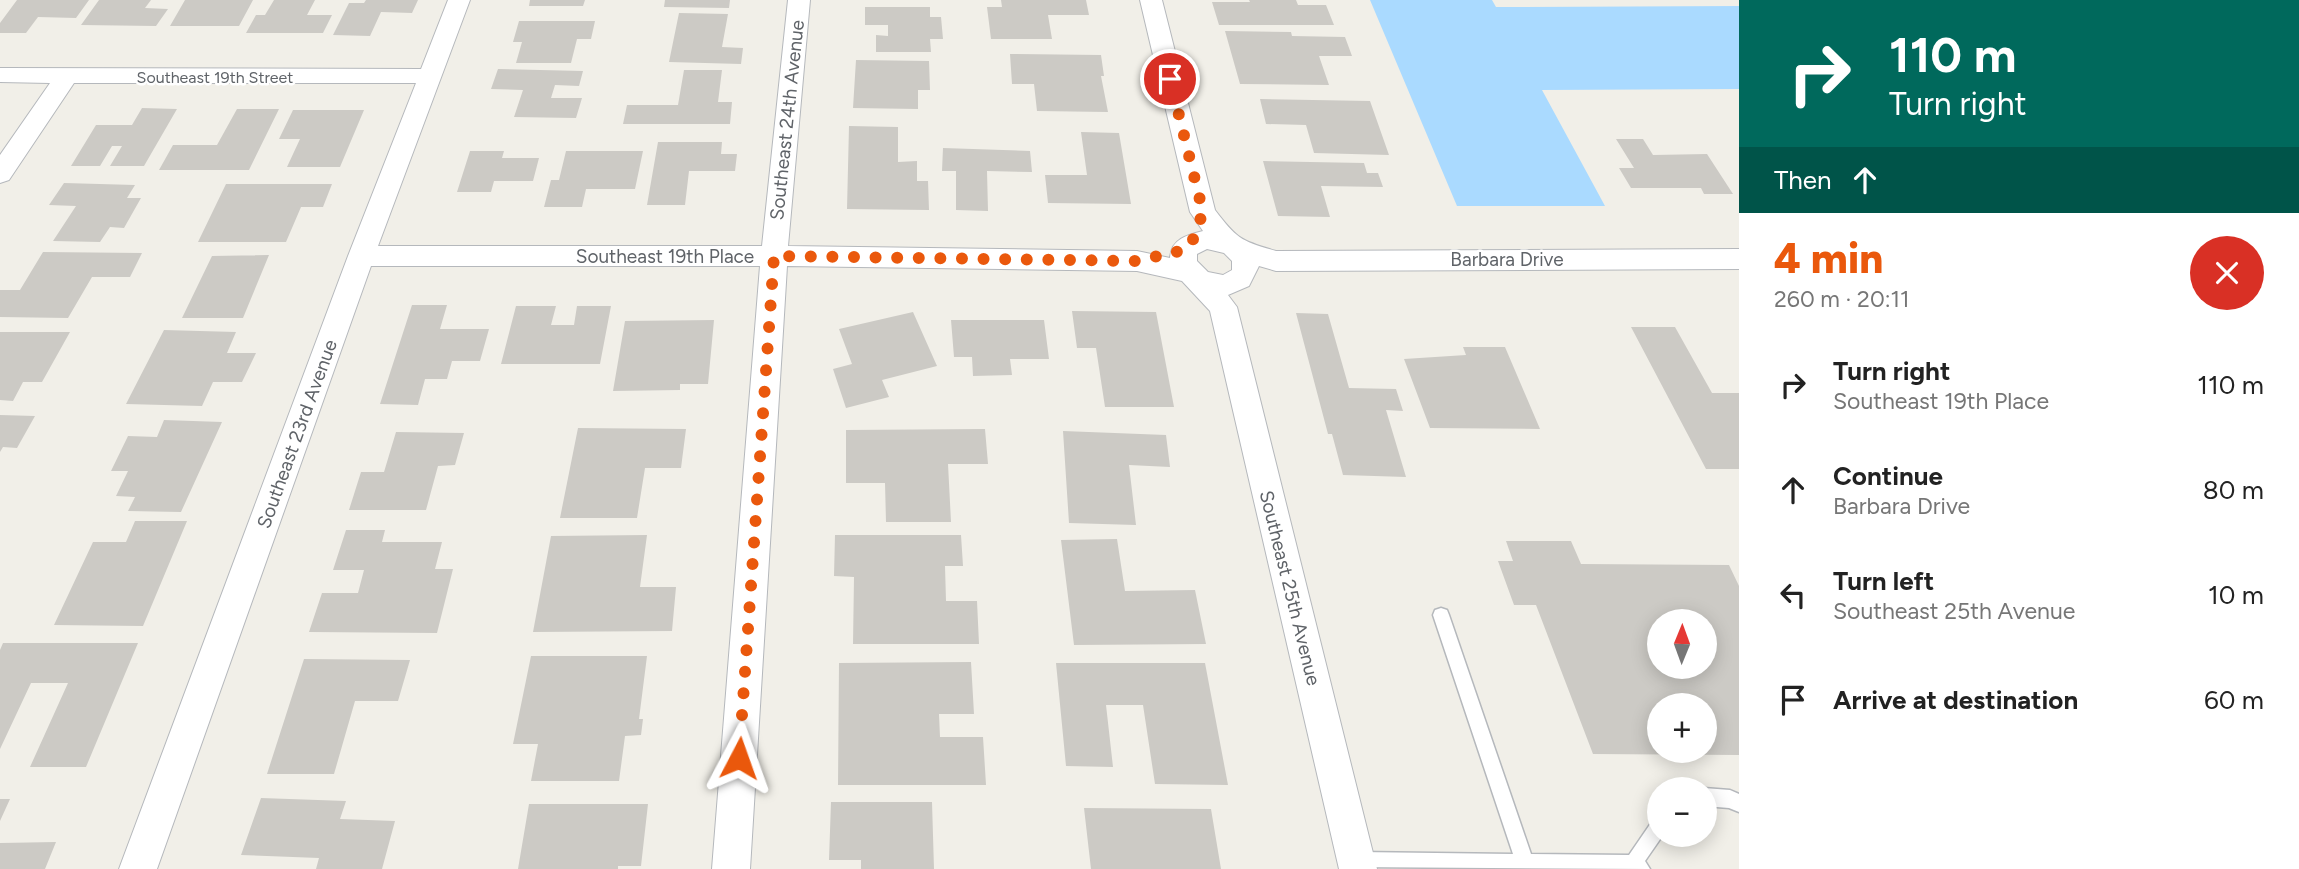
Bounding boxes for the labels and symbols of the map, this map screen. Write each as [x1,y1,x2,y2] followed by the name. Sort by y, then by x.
[765,19,809,221] street label: Southeast 24th Avenue
[1140,49,1200,109] pin
[137,68,293,87] street label: Southeast 19th Street
[576,245,754,268] street label: Southeast 19th Place
[1450,248,1564,271] street label: Barbara Drive
[252,336,342,532] street label: Southeast 23rd Avenue
[1255,488,1325,688] street label: Southeast 25th Avenue
[1647,609,1717,679] north arrow
[702,721,776,795] position arrow

